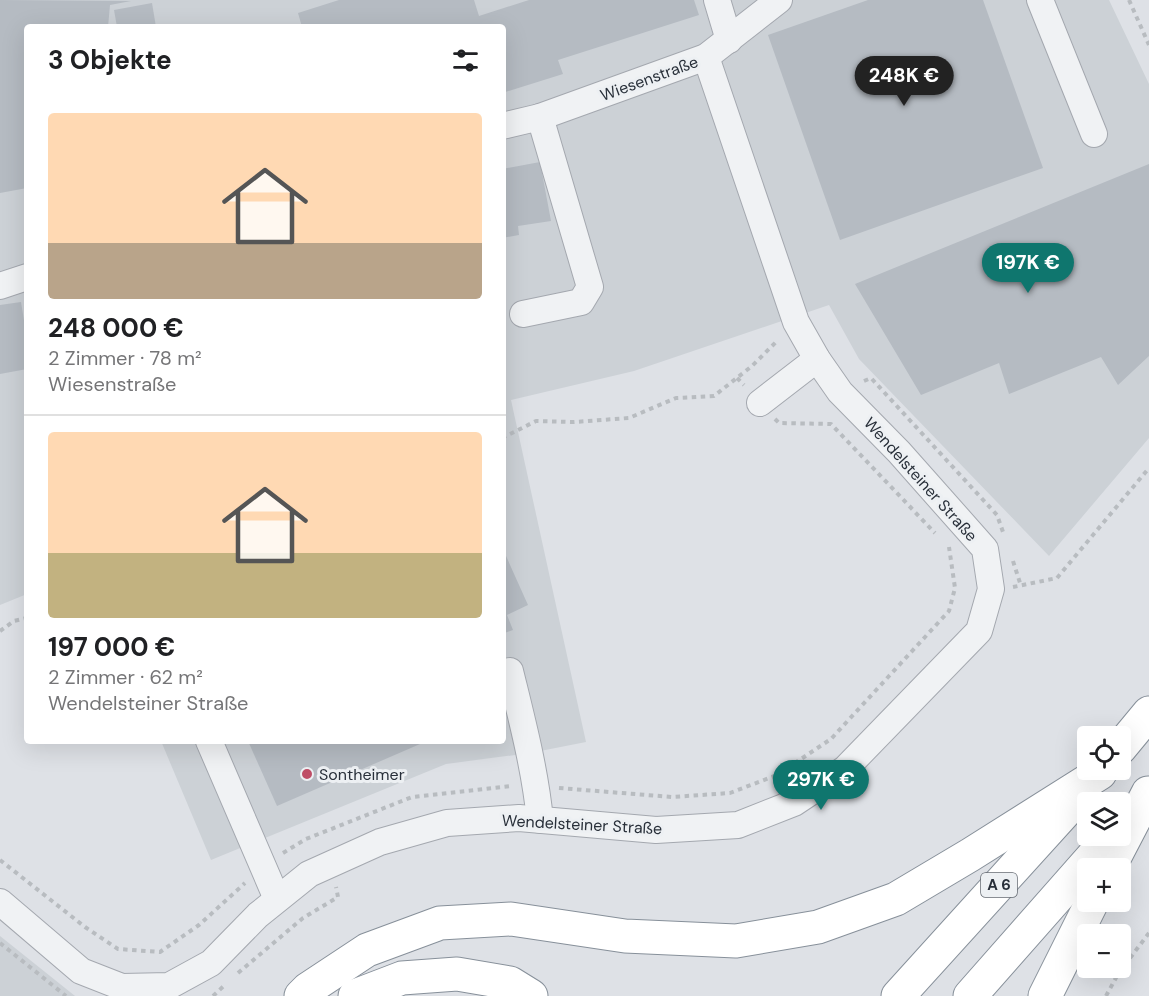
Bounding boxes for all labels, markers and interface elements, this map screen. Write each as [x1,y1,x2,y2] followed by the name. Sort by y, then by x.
[48,43,172,77] text: 3 Objekte
[449,44,482,77] icon: filters
[597,51,701,106] street label: Wiesenstraße
[855,56,953,107] pin: 248K €
[869,62,939,88] text: 248K €
[211,152,319,260] icon: home
[979,243,1077,294] pin: 197K €
[996,249,1060,275] text: 197K €
[48,311,184,345] text: 248 000 €
[48,345,202,371] text: 2 Zimmer · 78 m²
[48,371,176,397] text: Wiesenstraße
[859,413,982,546] street label: Wendelsteiner Straße
[211,471,319,579] icon: home
[48,630,175,664] text: 197 000 €
[48,664,203,690] text: 2 Zimmer · 62 m²
[48,690,248,716] text: Wendelsteiner Straße
[1077,726,1131,978] map controls
[1077,726,1131,780] button: locate
[772,760,870,811] pin: 297K €
[319,764,405,785] place label: Sontheimer
[787,766,855,792] text: 297K €
[300,767,314,781] marker: Sontheimer
[1077,792,1131,846] button: layers
[501,810,663,839] street label: Wendelsteiner Straße
[1077,858,1131,912] button: +
[981,873,1017,897] road number: A 6
[1077,924,1131,978] button: −

